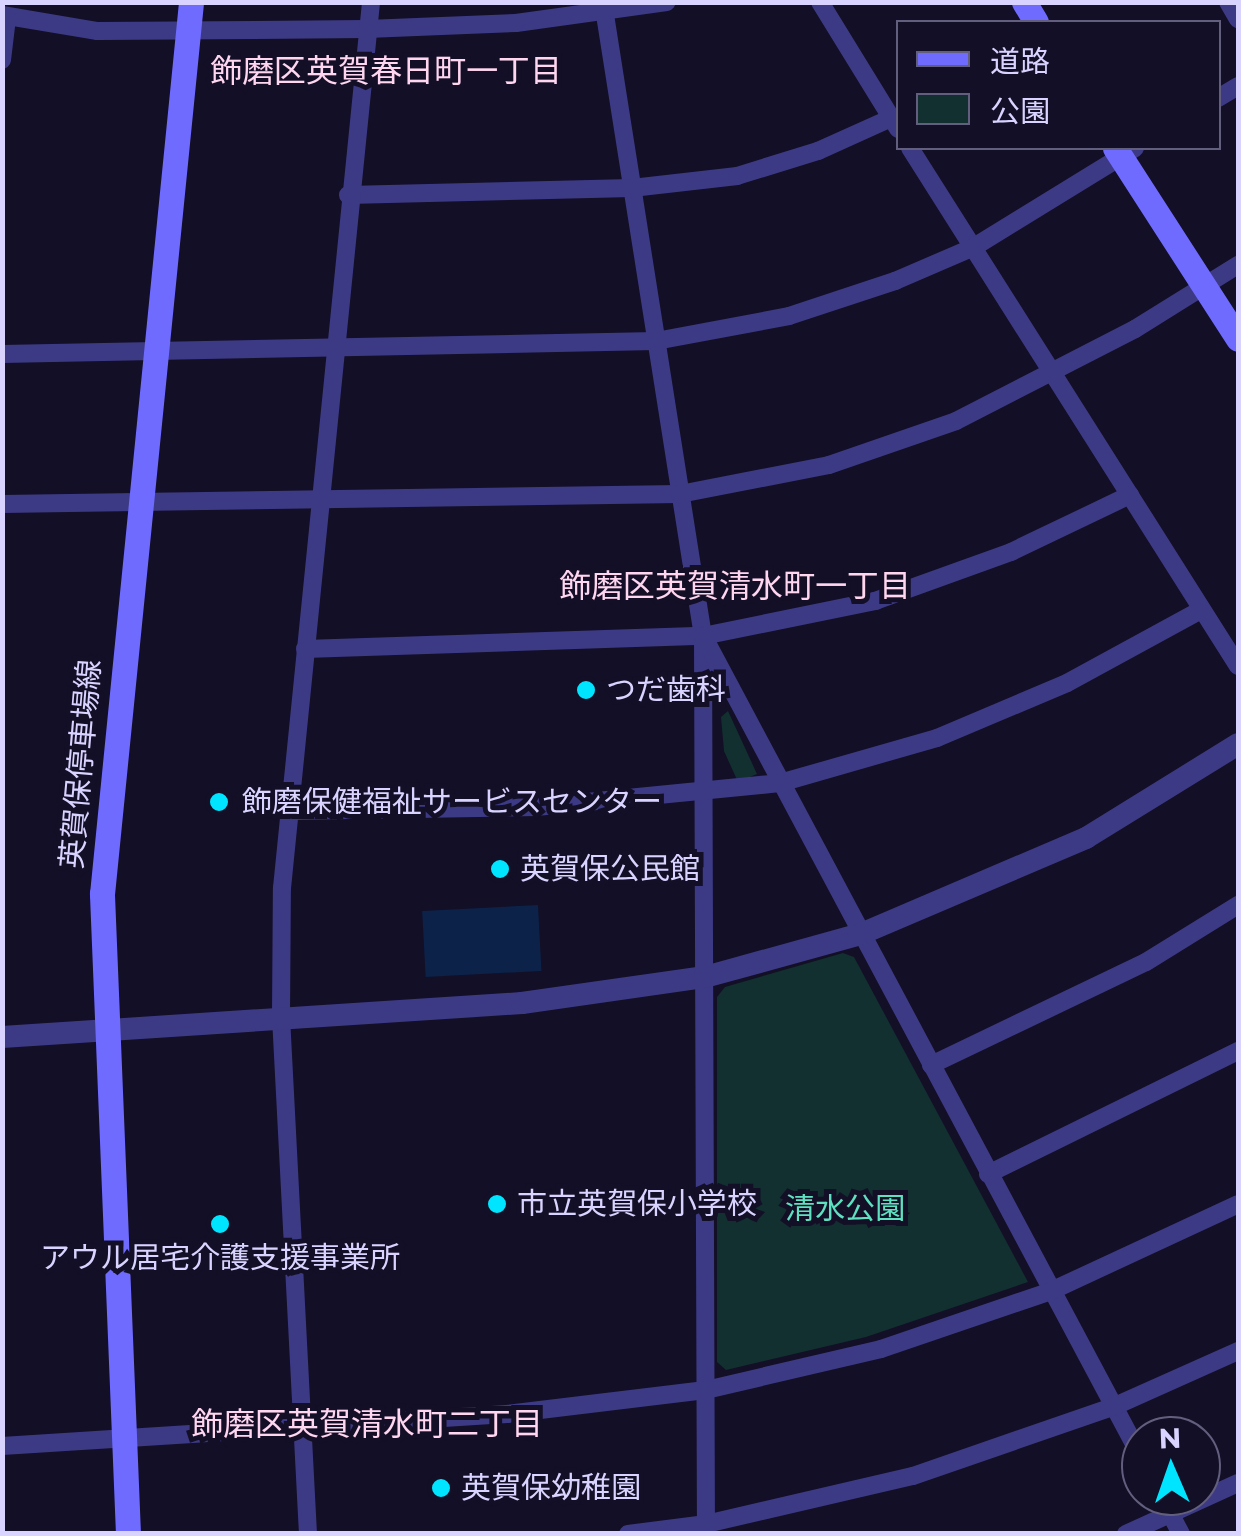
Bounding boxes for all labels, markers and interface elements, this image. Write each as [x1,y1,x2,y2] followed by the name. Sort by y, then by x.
[896,20,1221,150] legend
[990,43,1050,80] text: 道路
[210,52,562,90] district label: 飾磨区英賀春日町一丁目
[990,93,1050,130] text: 公園
[559,567,911,605] district label: 飾磨区英賀清水町一丁目
[54,658,108,870] street label: 英賀保停車場線
[606,672,726,708] place label: つだ歯科
[575,679,597,701] marker: つだ歯科
[242,784,662,820] place label: 飾磨保健福祉サービスセンター
[206,789,232,815] marker: 飾磨保健福祉サービスセンター
[520,851,700,887] place label: 英賀保公民館
[489,858,511,880] marker: 英賀保公民館
[517,1186,757,1222] place label: 市立英賀保小学校
[785,1191,905,1227] park label: 清水公園
[486,1193,508,1215] marker: 市立英賀保小学校
[209,1213,231,1235] marker: アウル居宅介護支援事業所
[40,1240,400,1276] place label: アウル居宅介護支援事業所
[191,1405,543,1443] district label: 飾磨区英賀清水町二丁目
[1121,1416,1221,1516] north arrow
[1158,1421,1182,1455] text: N
[461,1470,641,1506] place label: 英賀保幼稚園
[430,1477,452,1499] marker: 英賀保幼稚園

